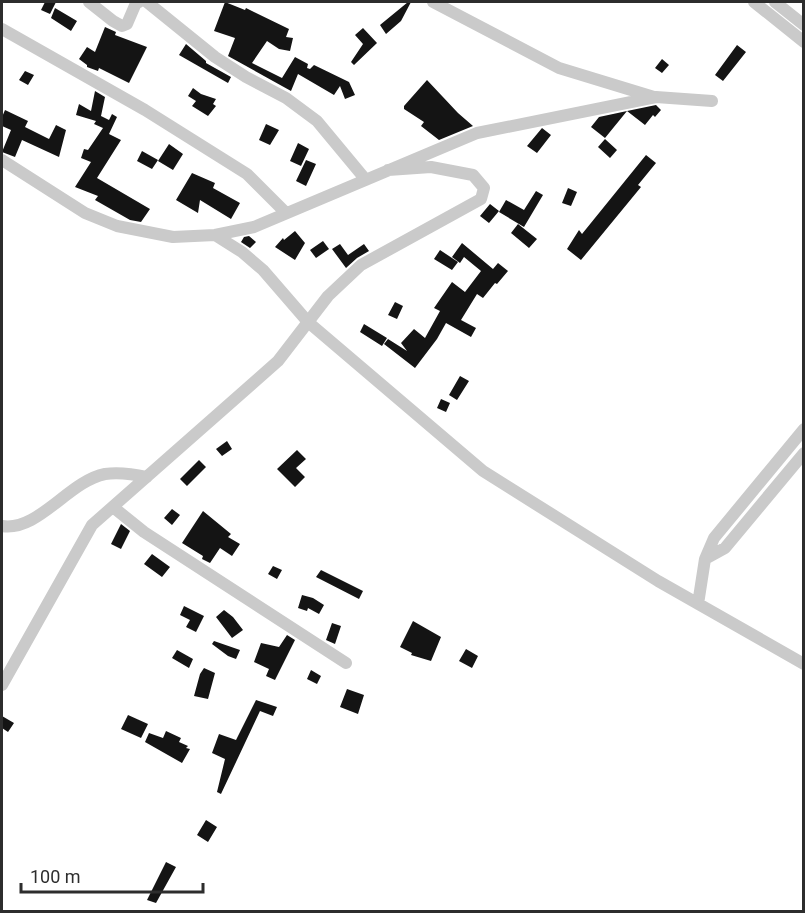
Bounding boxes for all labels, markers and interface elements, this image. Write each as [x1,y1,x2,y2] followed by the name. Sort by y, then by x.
[21,856,202,894] scale bar
[30,866,81,887] text: 100 m

